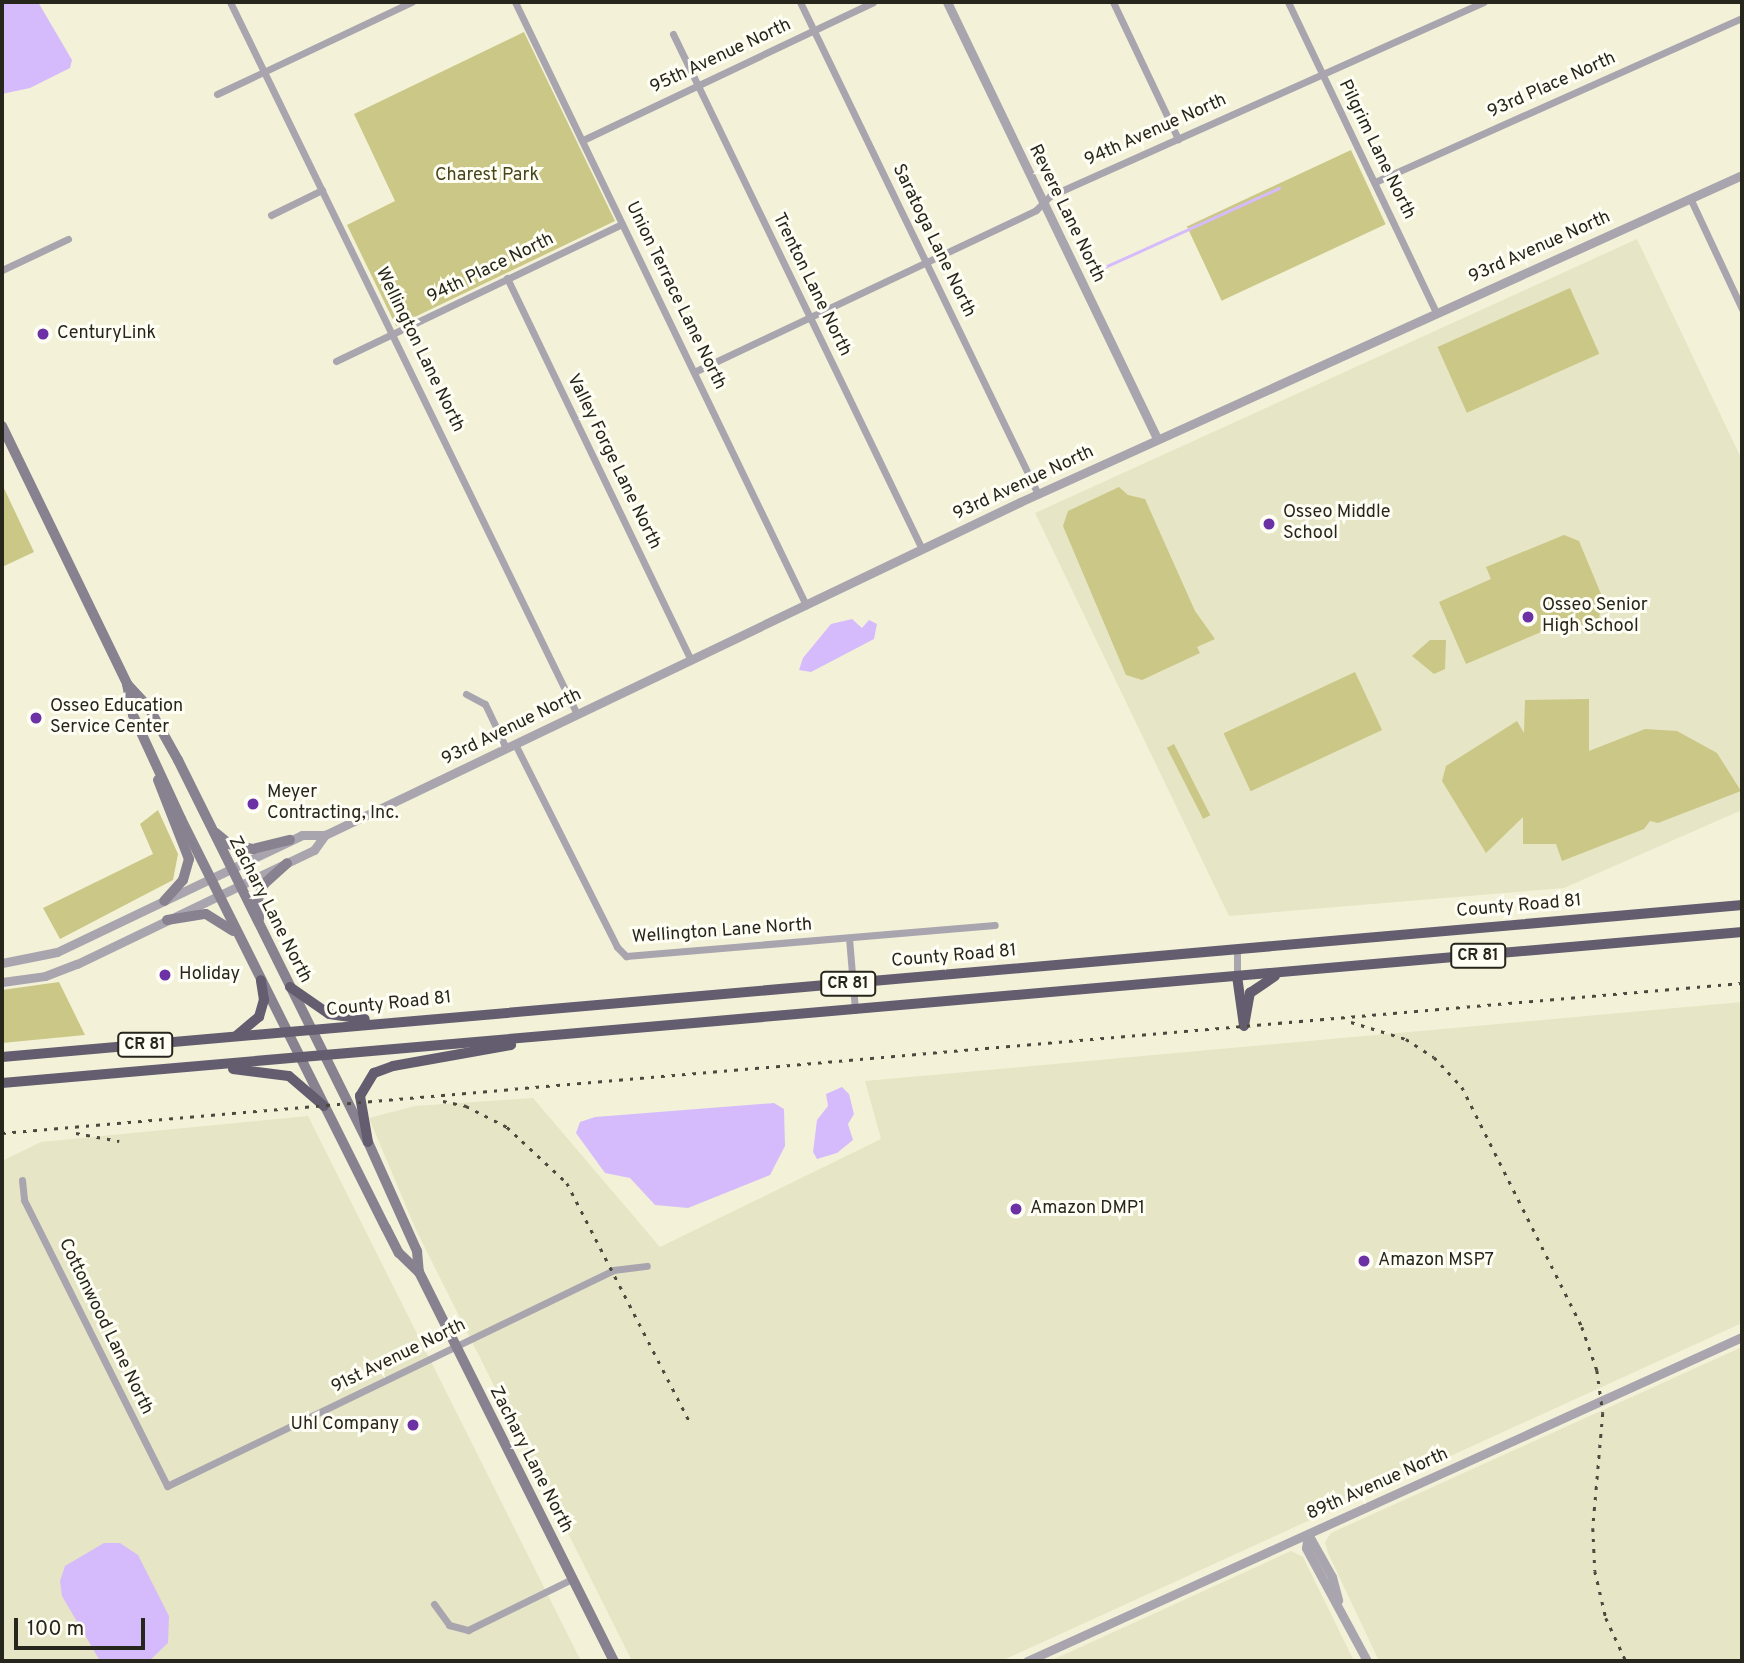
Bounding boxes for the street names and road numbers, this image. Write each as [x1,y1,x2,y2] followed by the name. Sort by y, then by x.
[647,15,795,99] street label: 95th Avenue North
[1485,48,1619,124] street label: 93rd Place North
[1333,77,1419,223] street label: Pilgrim Lane North
[1081,90,1231,172] street label: 94th Avenue North
[1023,141,1109,287] street label: Revere Lane North
[886,161,980,321] street label: Saratoga Lane North
[620,198,730,394] street label: Union Terrace Lane North
[1465,207,1615,289] street label: 93rd Avenue North
[767,210,855,360] street label: Trenton Lane North
[424,229,558,309] street label: 94th Place North
[370,264,468,436] street label: Wellington Lane North
[561,371,665,553] street label: Valley Forge Lane North
[950,442,1098,526] street label: 93rd Avenue North
[438,685,586,771] street label: 93rd Avenue North
[223,833,315,987] street label: Zachary Lane North
[1455,891,1583,923] street label: County Road 81
[631,915,813,949] street label: Wellington Lane North
[890,941,1018,973] street label: County Road 81
[1450,944,1506,968] road number: CR 81
[820,972,876,996] road number: CR 81
[325,988,453,1022] street label: County Road 81
[117,1032,173,1058] road number: CR 81
[53,1236,157,1418] street label: Cottonwood Lane North
[328,1315,470,1399] street label: 91st Avenue North
[484,1383,576,1537] street label: Zachary Lane North
[1304,1444,1452,1526] street label: 89th Avenue North

